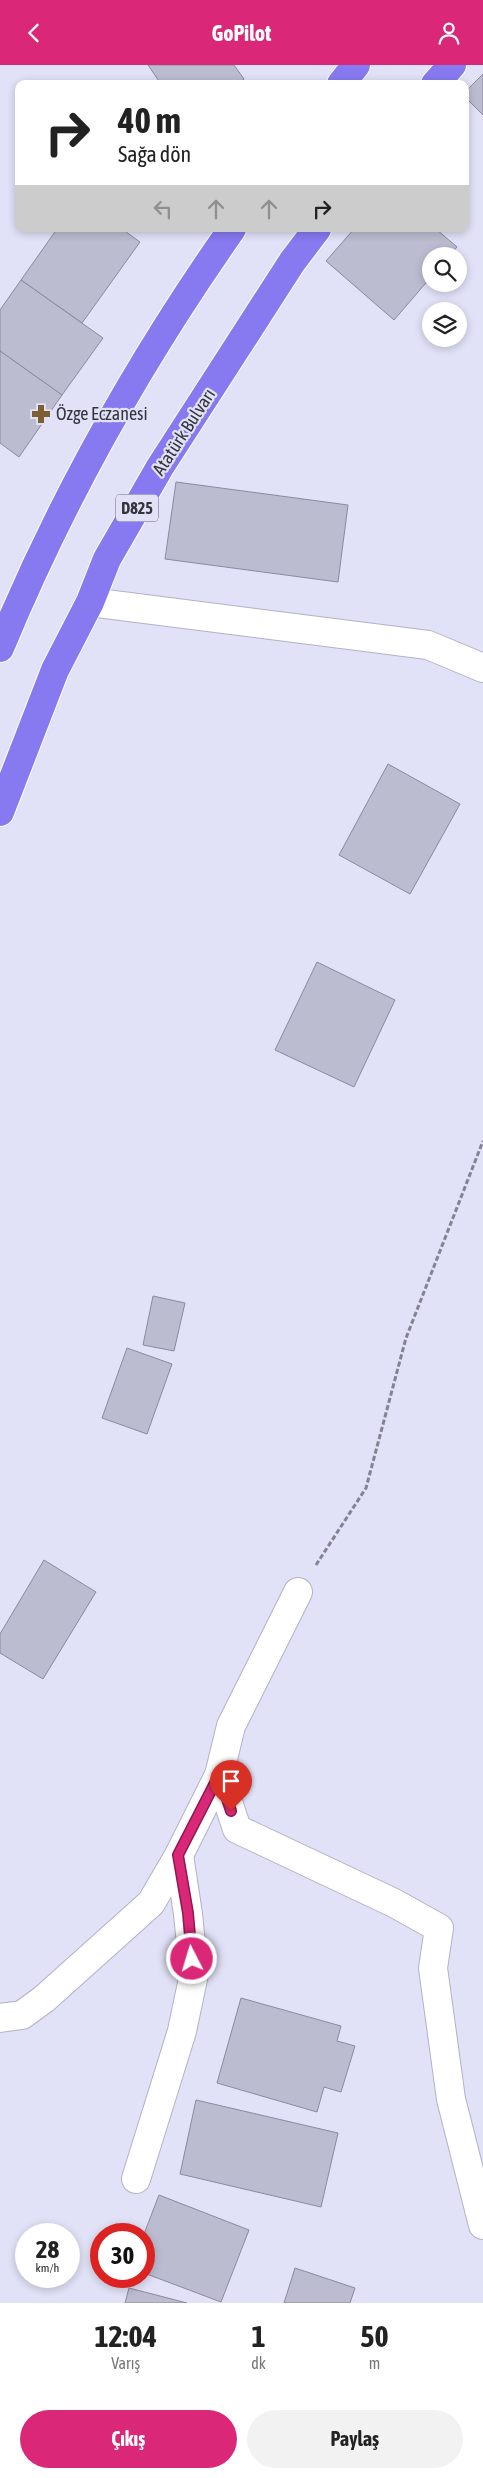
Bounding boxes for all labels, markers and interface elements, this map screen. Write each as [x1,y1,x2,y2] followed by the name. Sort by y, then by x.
[20,19,48,47] icon: back
[435,19,463,47] icon: person
[212,20,271,46] text: GoPilot
[35,100,100,165] icon: right
[118,100,181,140] text: 40 m
[118,141,191,167] text: Sağa dön
[149,195,177,223] icon: left
[202,195,230,223] icon: ahead
[255,195,283,223] icon: ahead
[308,195,336,223] icon: right
[422,247,467,347] map controls
[422,247,467,292] button: search
[422,302,467,347] button: layers
[148,385,219,479] street label: Atatürk Bulvarı
[30,403,52,425] pharmacy icon: Özge Eczanesi
[56,403,148,424] place label: Özge Eczanesi
[116,494,158,521] road number: D825
[210,1760,252,1811] pin
[217,1767,245,1795] icon: arrive
[165,1932,217,1984] position arrow
[90,2223,155,2288] speed limit sign: 30
[36,2235,59,2263] text: 28
[36,2261,59,2275] text: km/h
[94,2319,157,2353] text: 12:04
[252,2319,266,2353] text: 1
[360,2319,389,2353] text: 50
[111,2354,140,2372] text: Varış
[251,2354,266,2372] text: dk
[369,2354,380,2372] text: m
[20,2410,237,2468] button: Çıkış
[247,2410,463,2468] button: Paylaş

